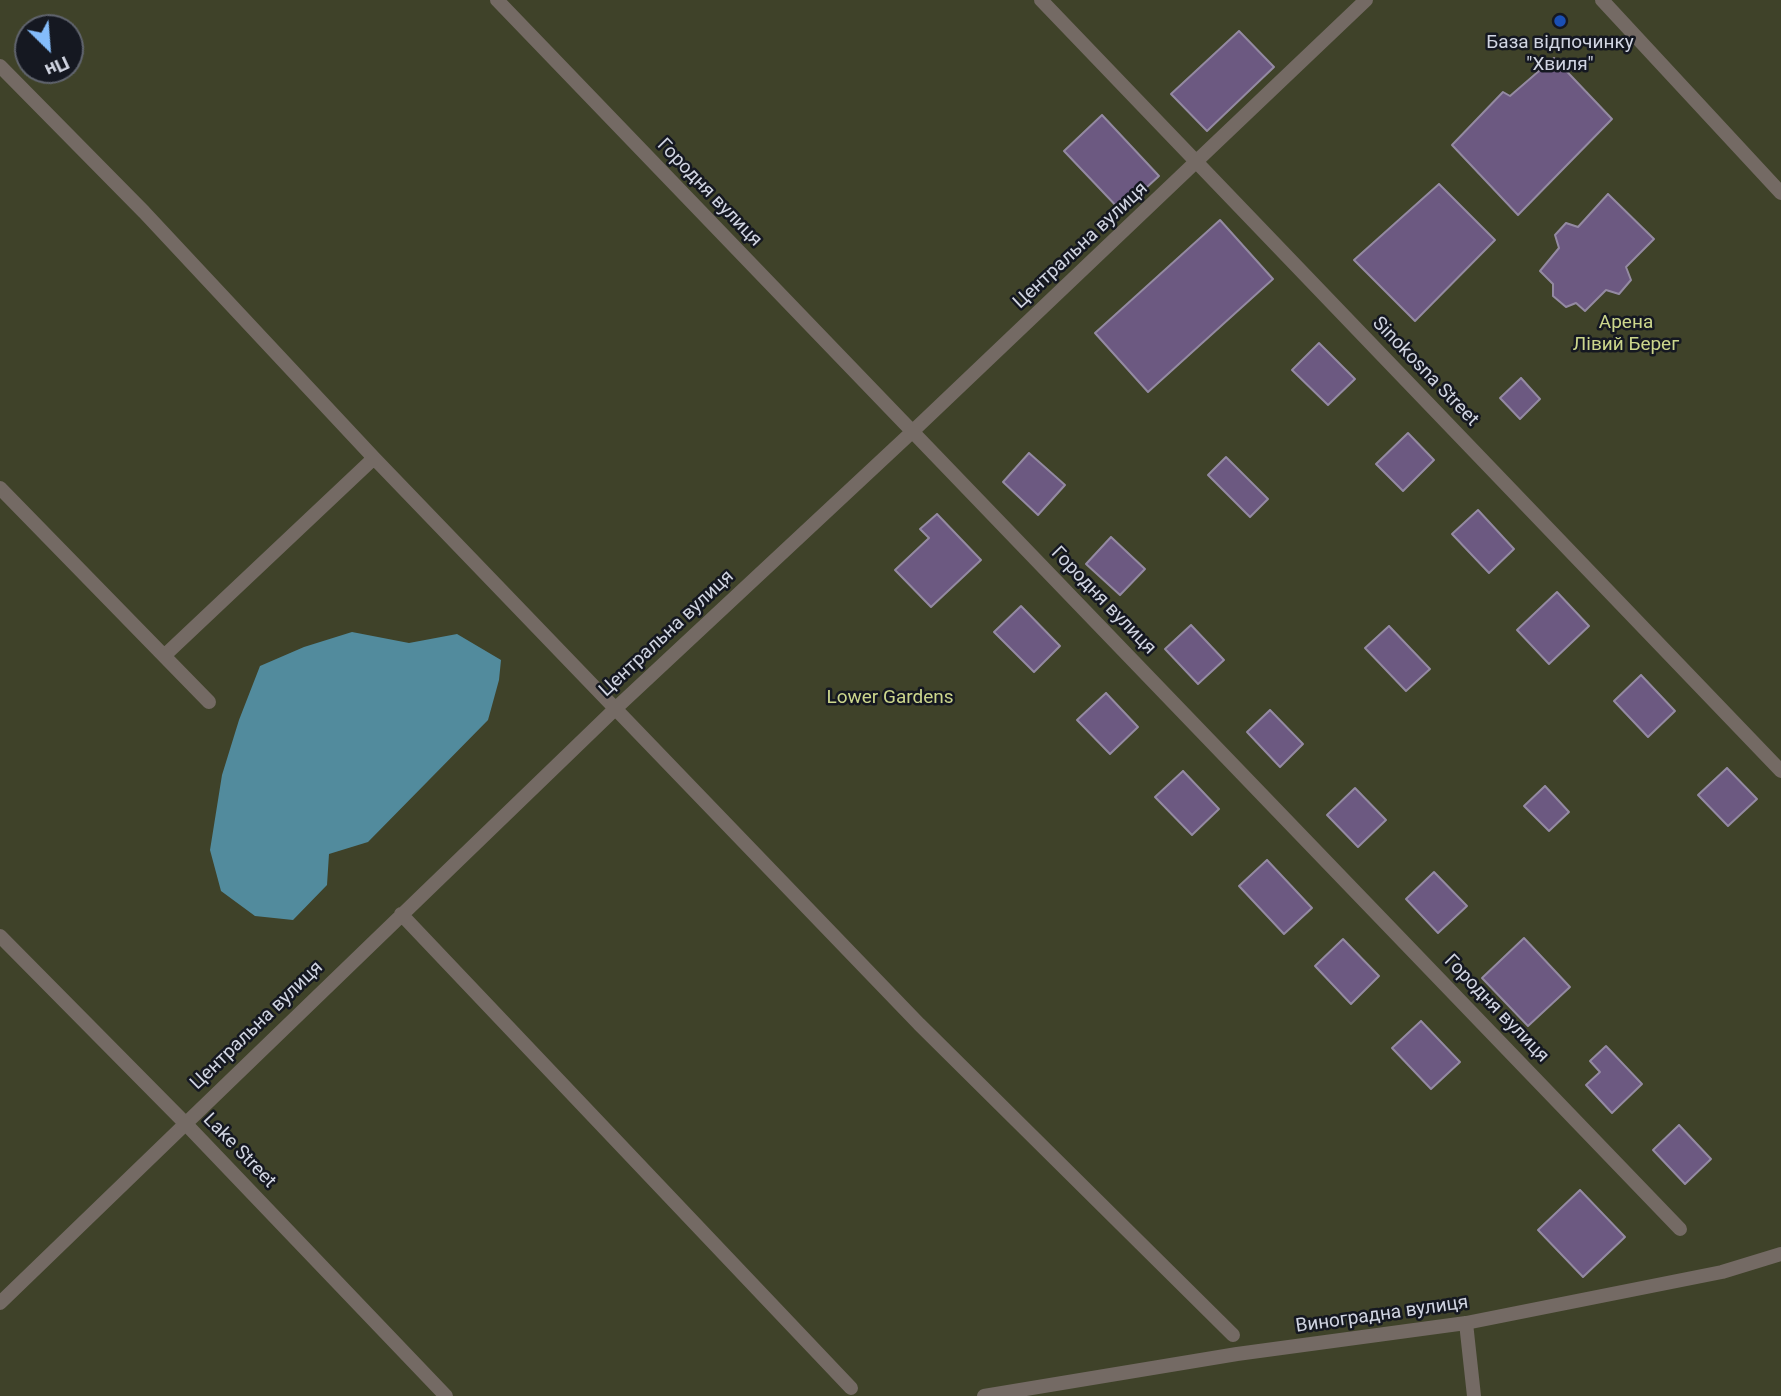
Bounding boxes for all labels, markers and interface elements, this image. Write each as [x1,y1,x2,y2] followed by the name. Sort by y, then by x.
[1552,13,1568,29] marker: База відпочинку "Хвиля"
[14,14,84,84] north arrow
[1486,32,1634,76] place label: База відпочинку "Хвиля"
[41,51,73,82] text: Пн
[652,134,766,252] street label: Городня вулиця
[1009,178,1153,314] street label: Центральна вулиця
[1573,312,1679,356] park label: Арена Лівий Берег
[1367,313,1483,431] street label: Sinokosna Street
[1046,542,1160,660] street label: Городня вулиця
[595,566,739,702] street label: Центральна вулиця
[826,687,954,709] park label: Lower Gardens
[1439,950,1553,1068] street label: Городня вулиця
[186,957,328,1095] street label: Центральна вулиця
[198,1109,280,1193] street label: Lake Street
[1294,1292,1470,1338] street label: Виноградна вулиця

